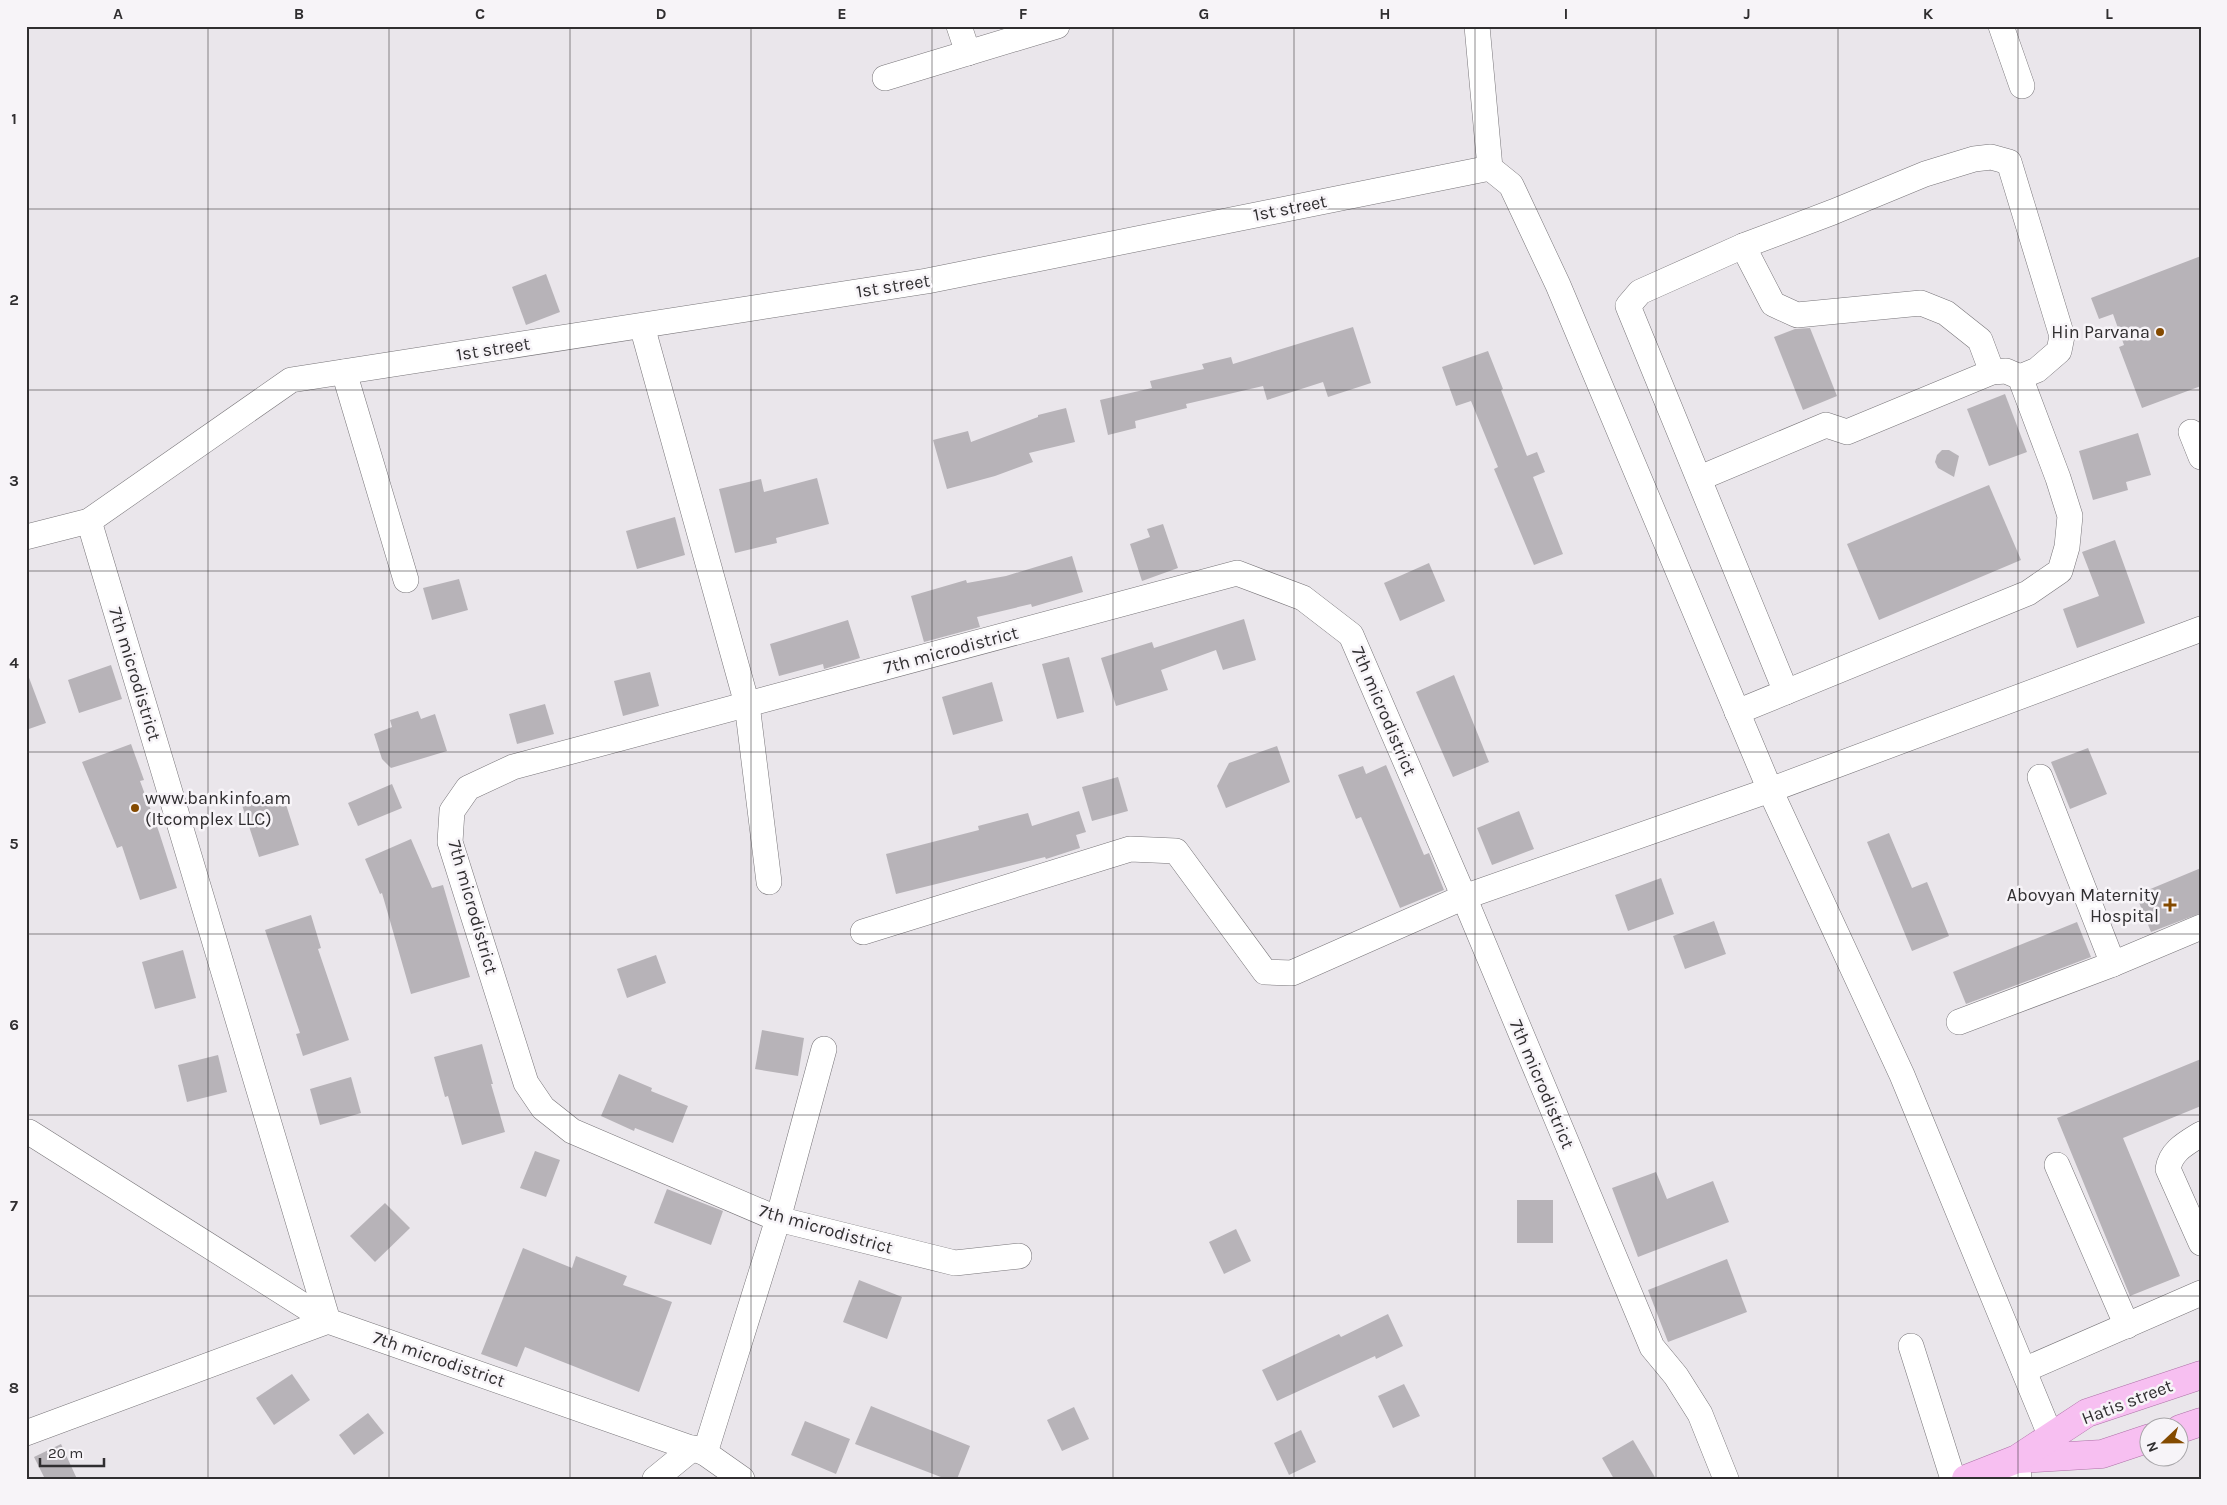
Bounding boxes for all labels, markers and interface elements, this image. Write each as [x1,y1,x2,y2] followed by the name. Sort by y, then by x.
[113,4,123,23] text: A
[294,4,304,23] text: B
[475,4,485,23] text: C
[656,4,667,23] text: D
[837,4,847,23] text: E
[1019,4,1028,23] text: F
[1199,4,1209,23] text: G
[1379,4,1391,23] text: H
[1564,4,1568,23] text: I
[1743,4,1751,23] text: J
[1923,4,1934,23] text: K
[2105,4,2113,23] text: L
[11,109,17,128] text: 1
[1251,190,1329,226] street label: 1st street
[855,269,932,303] street label: 1st street
[9,290,19,309] text: 2
[2051,321,2150,343] place label: Hin Parvana
[2154,326,2166,338] marker: Hin Parvana
[455,332,532,366] street label: 1st street
[9,471,19,490] text: 3
[104,605,166,744] street label: 7th microdistrict
[881,621,1021,679] street label: 7th microdistrict
[1347,643,1421,779] street label: 7th microdistrict
[9,653,19,672] text: 4
[145,787,291,830] place label: www.bankinfo.am (Itcomplex LLC)
[129,802,141,814] marker: www.bankinfo.am (Itcomplex LLC)
[9,834,19,853] text: 5
[443,837,503,977] street label: 7th microdistrict
[2007,884,2160,927] place label: Abovyan Maternity Hospital
[2163,898,2177,912] marker: Abovyan Maternity Hospital
[9,1015,19,1034] text: 6
[1505,1016,1579,1152] street label: 7th microdistrict
[10,1196,18,1215] text: 7
[756,1199,896,1259] street label: 7th microdistrict
[370,1326,508,1392] street label: 7th microdistrict
[2078,1374,2176,1429] street label: Hatis street
[9,1378,19,1397] text: 8
[2140,1418,2190,1468] north arrow
[40,1435,104,1467] scale bar
[2143,1439,2162,1455] text: N
[48,1444,83,1462] text: 20 m

